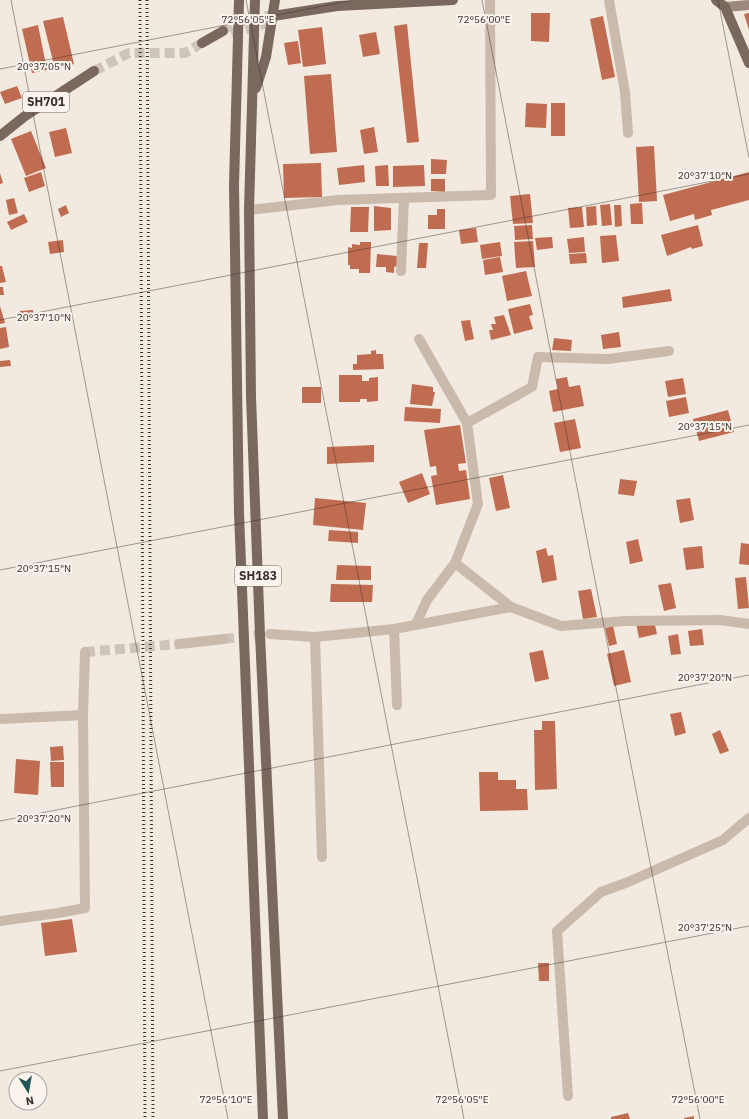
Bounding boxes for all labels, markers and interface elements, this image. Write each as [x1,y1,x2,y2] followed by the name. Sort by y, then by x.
[221,13,275,26] text: 72°56'05"E
[457,13,511,26] text: 72°56'00"E
[17,60,71,73] text: 20°37'05"N
[23,92,69,112] road number: SH701
[678,169,732,182] text: 20°37'10"N
[17,311,71,324] text: 20°37'10"N
[678,420,732,433] text: 20°37'15"N
[17,562,71,575] text: 20°37'15"N
[235,566,281,586] road number: SH183
[678,671,732,684] text: 20°37'20"N
[17,812,71,825] text: 20°37'20"N
[678,921,732,934] text: 20°37'25"N
[8,1071,48,1111] north arrow
[25,1093,35,1108] text: N
[199,1093,253,1106] text: 72°56'10"E
[435,1093,489,1106] text: 72°56'05"E
[671,1093,725,1106] text: 72°56'00"E

